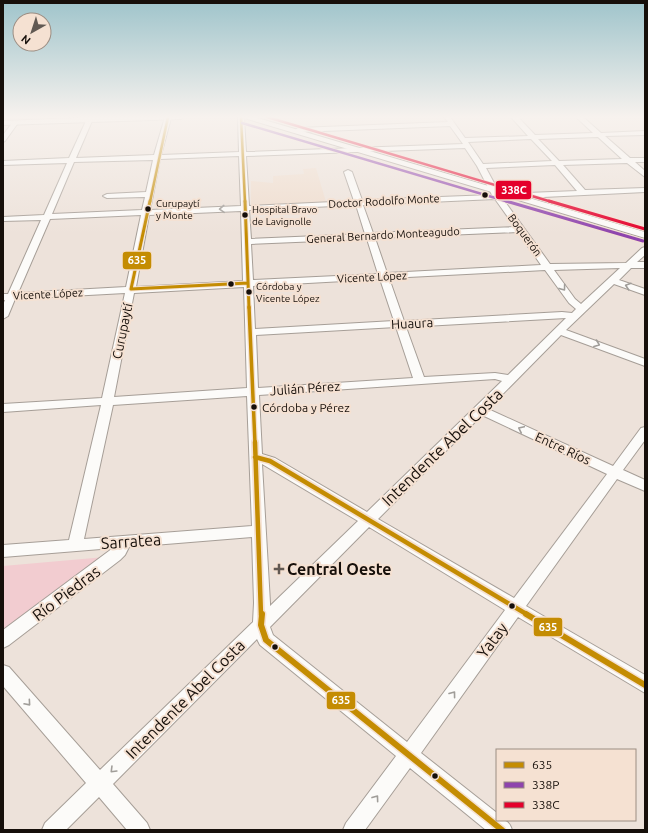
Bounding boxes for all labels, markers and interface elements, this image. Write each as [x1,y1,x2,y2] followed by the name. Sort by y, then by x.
[12,12,52,52] north arrow
[19,33,33,47] text: N
[495,180,532,200] line badge: 338C
[501,184,527,196] text: 338C
[480,190,490,200] unlabelled marker
[328,192,440,210] street label: Doctor Rodolfo Monte
[156,198,200,221] place label: Curupaytí y Monte
[143,204,153,214] marker: Curupaytí y Monte
[252,204,318,227] place label: Hospital Bravo de Lavignolle
[219,205,225,213] one-way arrow
[240,210,250,220] marker: Hospital Bravo de Lavignolle
[506,212,544,258] street label: Boquerón
[306,225,460,245] street label: General Bernardo Monteagudo
[122,251,152,270] line badge: 635
[128,254,146,266] text: 635
[337,269,407,285] street label: Vicente López
[226,279,236,289] unlabelled marker
[256,281,320,304] place label: Córdoba y Vicente López
[625,282,632,291] one-way arrow
[558,284,565,291] one-way arrow
[13,286,83,302] street label: Vicente López
[244,287,254,297] marker: Córdoba y Vicente López
[109,301,135,360] street label: Curupaytí
[391,315,433,331] street label: Huaura
[593,340,600,348] one-way arrow
[269,379,341,397] street label: Julián Pérez
[378,385,506,509] street label: Intendente Abel Costa
[262,401,350,414] place label: Córdoba y Pérez
[249,402,259,412] marker: Córdoba y Pérez
[517,426,525,434] one-way arrow
[533,429,593,467] street label: Entre Ríos
[100,530,162,552] street label: Sarratea
[287,560,392,578] place label: Central Oeste
[29,562,103,624] street label: Río Piedras
[274,564,284,574] marker: Central Oeste
[507,601,517,611] unlabelled marker
[533,617,563,637] line badge: 635
[473,619,511,661] street label: Yatay
[539,621,557,633] text: 635
[122,636,248,762] street label: Intendente Abel Costa
[270,642,280,652] unlabelled marker
[326,691,356,710] line badge: 635
[448,691,455,698] one-way arrow
[332,694,350,706] text: 635
[24,698,31,706] one-way arrow
[496,749,636,821] legend
[532,758,552,771] text: 635
[110,765,118,773] one-way arrow
[430,771,440,781] unlabelled marker
[532,778,559,791] text: 338P
[371,796,378,803] one-way arrow
[532,798,560,811] text: 338C

